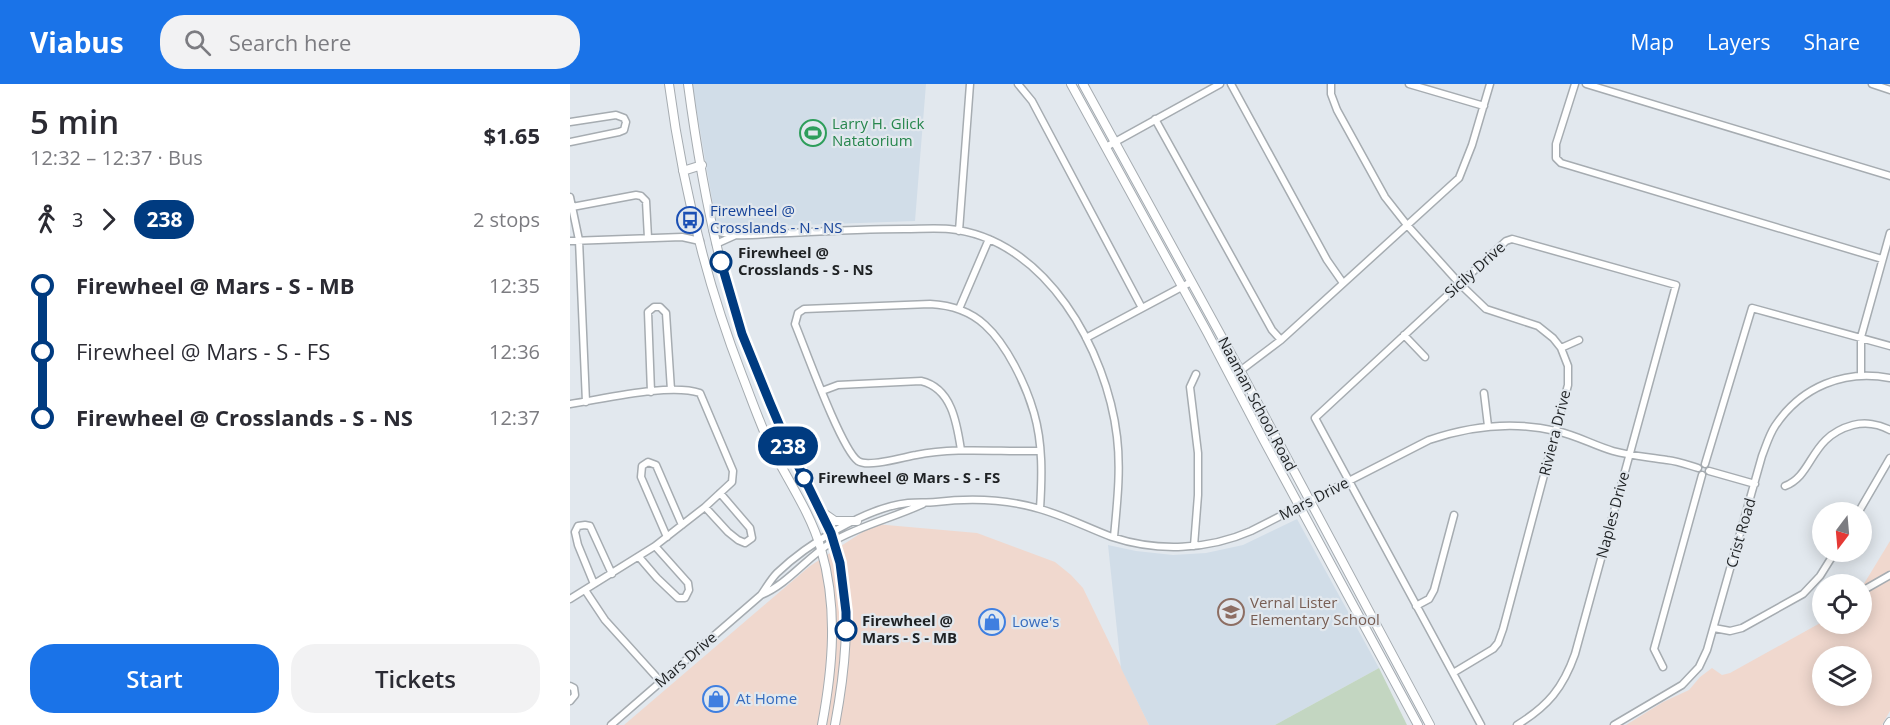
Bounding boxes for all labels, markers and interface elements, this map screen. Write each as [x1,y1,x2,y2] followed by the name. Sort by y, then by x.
[160,15,580,69] search box
[30,23,124,61] text: Viabus
[181,26,214,59] icon: search
[229,27,351,57] text: Search here
[1631,28,1674,56] text: Map
[1707,28,1771,56] text: Layers
[1804,28,1860,56] text: Share
[30,99,119,144] text: 5 min
[832,113,924,150] place label: Larry H. Glick Natatorium
[798,118,828,148] sports icon: Larry H. Glick Natatorium
[483,120,540,150] text: $1.65
[30,144,203,171] text: 12:32 – 12:37 · Bus
[710,200,843,237] place label: Firewheel @ Crosslands - N - NS
[30,203,63,236] icon: walk
[92,203,125,236] icon: forward
[146,205,182,233] text: 238
[675,205,705,235] bus stop icon: Firewheel @ Crosslands - N - NS
[72,206,83,233] text: 3
[473,206,540,233] text: 2 stops
[1440,237,1509,302] street label: Sicily Drive
[738,242,873,279] place label: Firewheel @ Crosslands - S - NS
[710,251,732,273] marker: Firewheel @ Crosslands - S - NS
[76,270,355,300] text: Firewheel @ Mars - S - MB
[489,272,540,299] text: 12:35
[1214,333,1302,474] street label: Naaman School Road
[76,336,330,366] text: Firewheel @ Mars - S - FS
[489,338,540,365] text: 12:36
[1534,388,1574,478] street label: Riviera Drive
[76,402,413,432] text: Firewheel @ Crosslands - S - NS
[489,404,540,431] text: 12:37
[754,426,822,466] line badge: 238
[770,432,806,460] text: 238
[818,467,1000,487] place label: Firewheel @ Mars - S - FS
[795,469,813,487] marker: Firewheel @ Mars - S - FS
[1591,469,1633,560] street label: Naples Drive
[1275,472,1352,524] street label: Mars Drive
[1721,496,1760,570] street label: Crist Road
[1812,502,1872,562] north arrow
[1812,502,1872,706] map controls
[1812,574,1872,634] button: locate
[1250,592,1380,629] place label: Vernal Lister Elementary School
[1216,597,1246,627] school or university icon: Vernal Lister Elementary School
[977,607,1007,637] shop icon: Lowe's
[862,610,957,647] place label: Firewheel @ Mars - S - MB
[1012,611,1059,631] place label: Lowe's
[835,619,857,641] marker: Firewheel @ Mars - S - MB
[650,627,720,692] street label: Mars Drive
[30,644,279,713] button: Start
[291,644,540,713] button: Tickets
[1812,646,1872,706] button: layers
[701,684,731,714] shop icon: At Home
[736,688,797,708] place label: At Home

